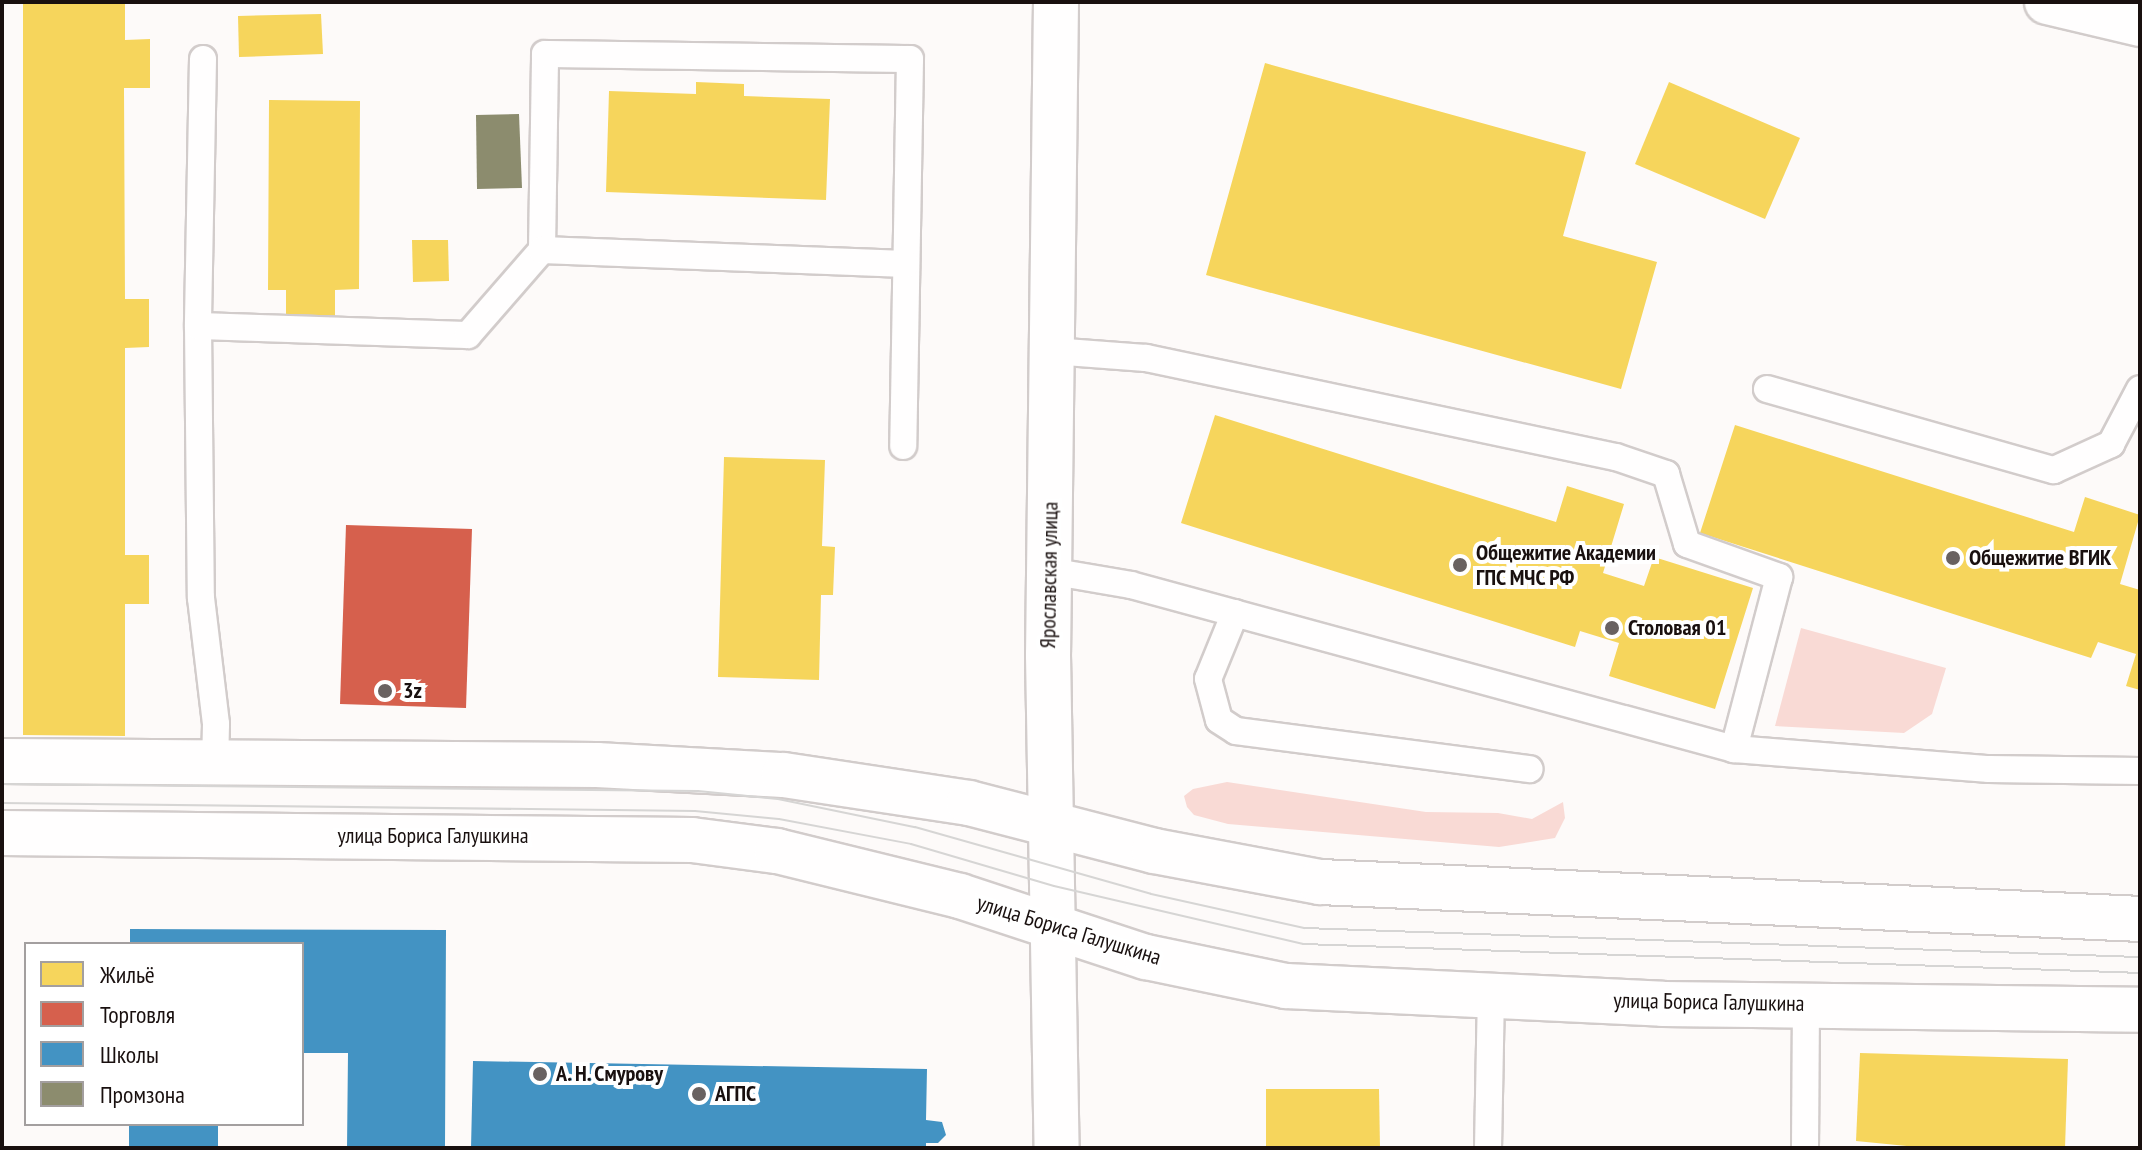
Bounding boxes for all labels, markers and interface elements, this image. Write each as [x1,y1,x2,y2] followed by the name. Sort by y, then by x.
[1035,501,1063,649] street label: Ярославская улица
[1476,539,1657,590] place label: Общежитие Академии ГПС МЧС РФ
[1969,545,2111,571] place label: Общежитие ВГИК
[1944,549,1962,567] marker: Общежитие ВГИК
[1451,556,1469,574] marker: Общежитие Академии ГПС МЧС РФ
[1628,615,1726,641] place label: Столовая 01
[1603,619,1621,637] marker: Столовая 01
[403,678,422,704] place label: 3z
[374,680,396,702] marker: 3z
[337,823,529,849] street label: улица Бориса Галушкина
[974,889,1164,971] street label: улица Бориса Галушкина
[24,942,304,1126] legend
[100,959,155,990] text: Жильё
[1613,987,1805,1017] street label: улица Бориса Галушкина
[100,999,175,1030] text: Торговля
[100,1039,159,1070] text: Школы
[556,1061,666,1087] place label: А. Н. Смурову
[531,1065,549,1083] marker: А. Н. Смурову
[100,1079,185,1110] text: Промзона
[715,1081,756,1107] place label: АГПС
[690,1085,708,1103] marker: АГПС

